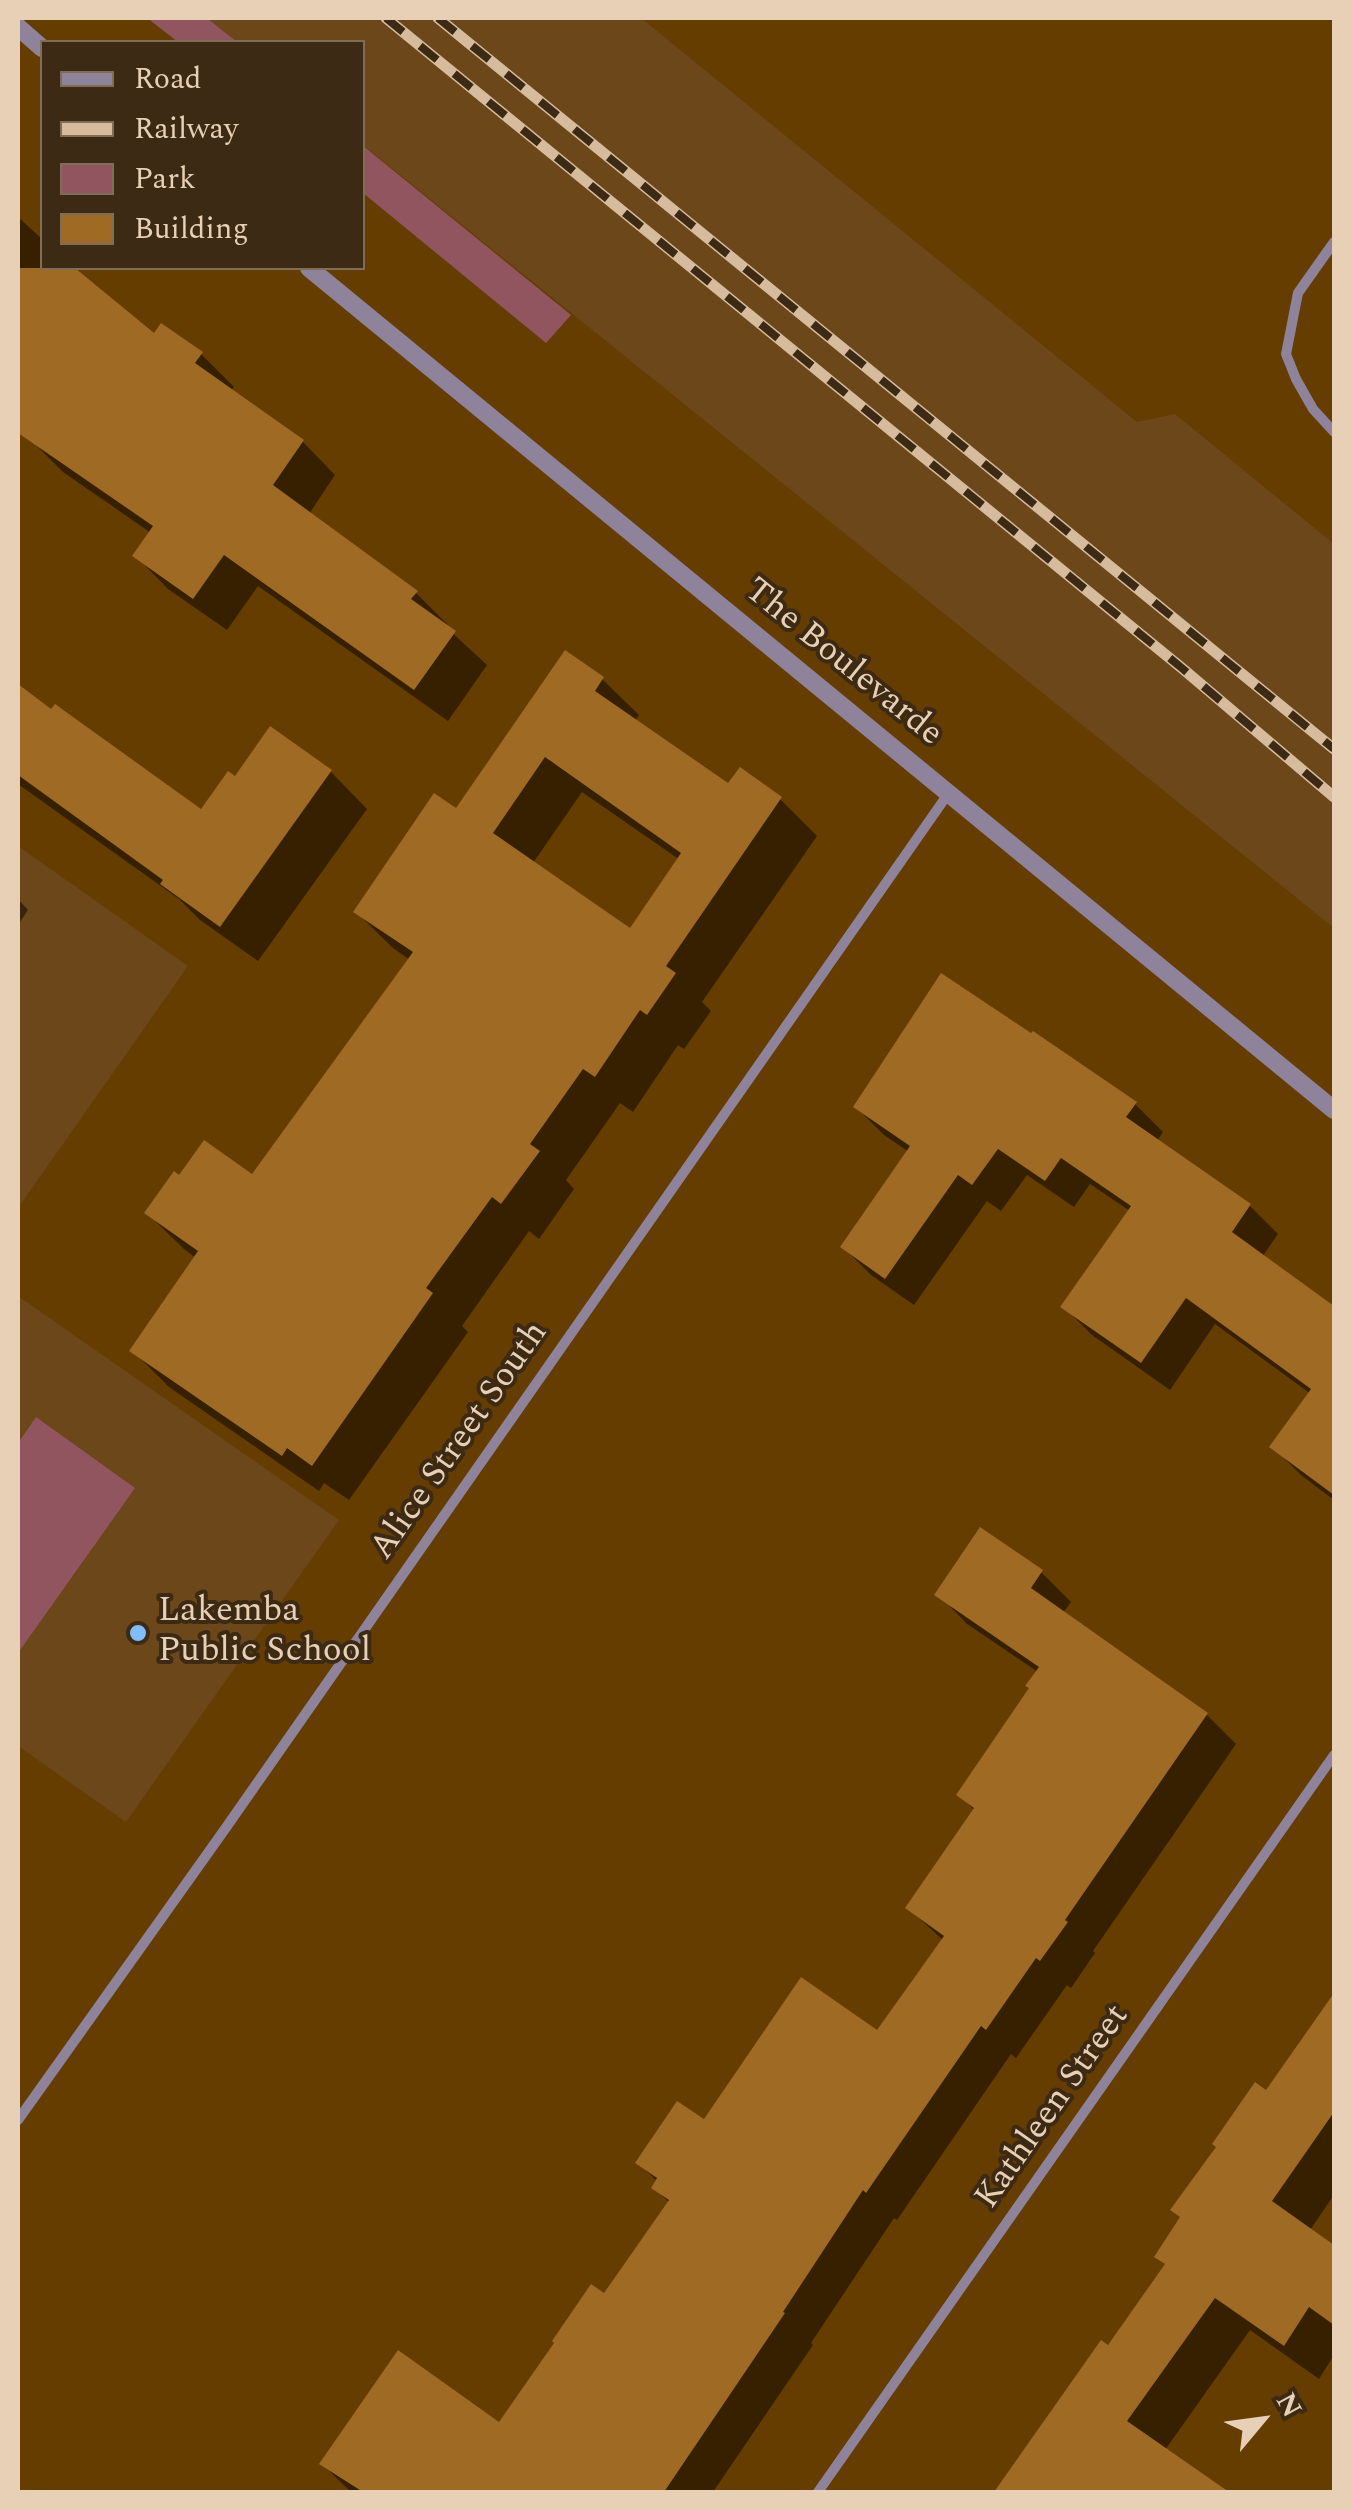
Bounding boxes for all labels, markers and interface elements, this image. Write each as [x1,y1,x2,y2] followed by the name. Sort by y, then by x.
[40,40,365,270] legend
[134,56,202,102] text: Road
[134,106,239,152] text: Railway
[134,156,196,202] text: Park
[134,206,249,252] text: Building
[734,571,950,757] street label: The Boulevarde
[363,1315,559,1569] street label: Alice Street South
[158,1592,371,1674] place label: Lakemba Public School
[127,1622,149,1644] marker: Lakemba Public School
[968,1998,1140,2218] street label: Kathleen Street
[1212,2370,1312,2470] north arrow
[1264,2385,1313,2426] text: N

